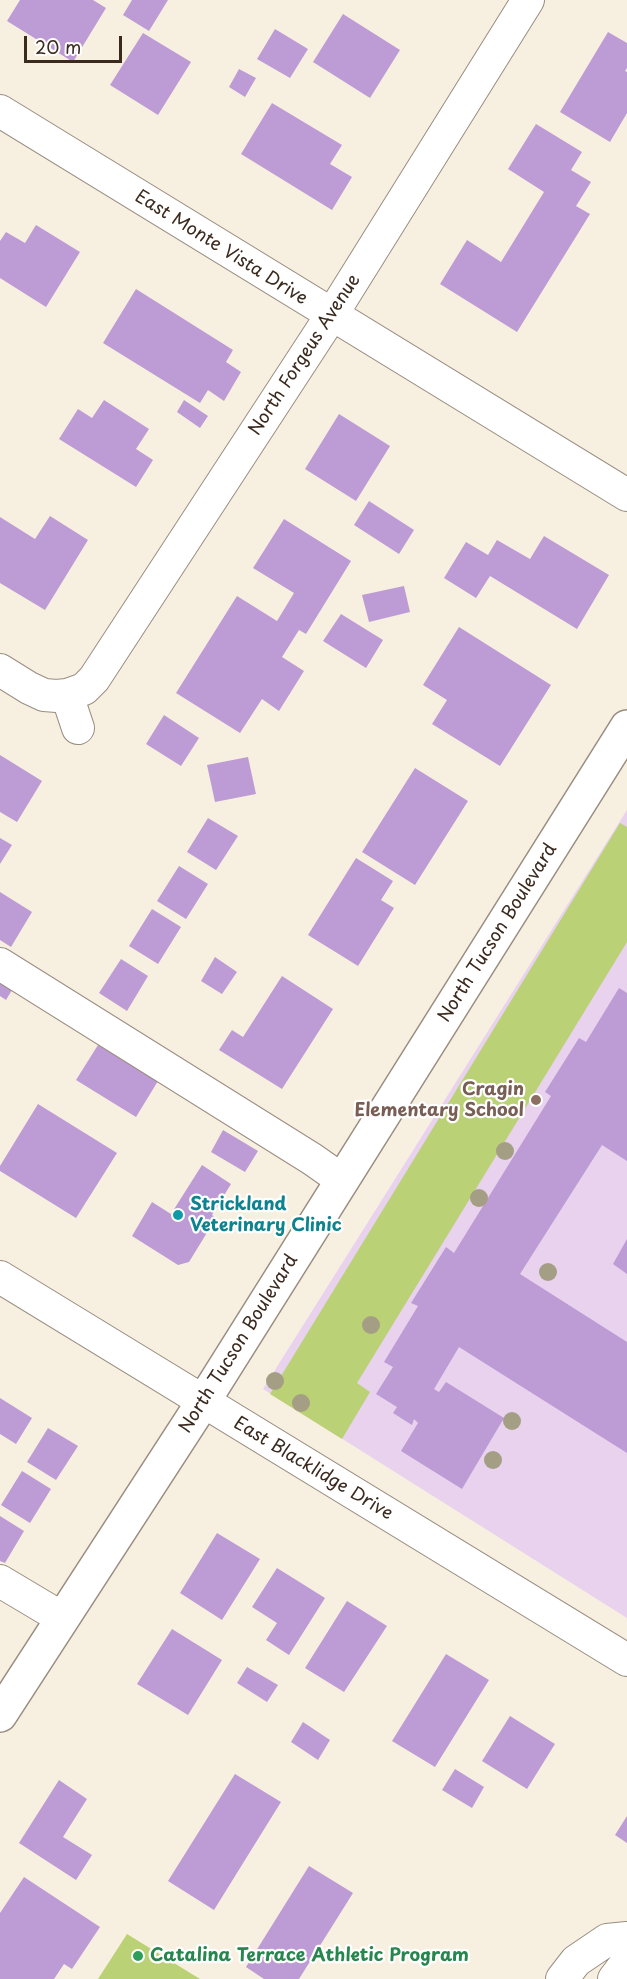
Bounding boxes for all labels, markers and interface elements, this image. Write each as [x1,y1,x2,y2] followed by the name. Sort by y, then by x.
[27,24,124,62] scale bar
[35,33,81,60] text: 20 m
[131,186,311,310] street label: East Monte Vista Drive
[245,270,365,440] street label: North Forgeus Avenue
[434,840,562,1026] street label: North Tucson Boulevard
[354,1079,524,1122] place label: Cragin Elementary School
[529,1093,543,1107] marker: Cragin Elementary School
[190,1194,342,1236] place label: Strickland Veterinary Clinic
[171,1208,185,1222] marker: Strickland Veterinary Clinic
[175,1251,303,1437] street label: North Tucson Boulevard
[229,1413,397,1525] street label: East Blacklidge Drive
[150,1945,469,1967] place label: Catalina Terrace Athletic Program
[131,1949,145,1963] marker: Catalina Terrace Athletic Program

